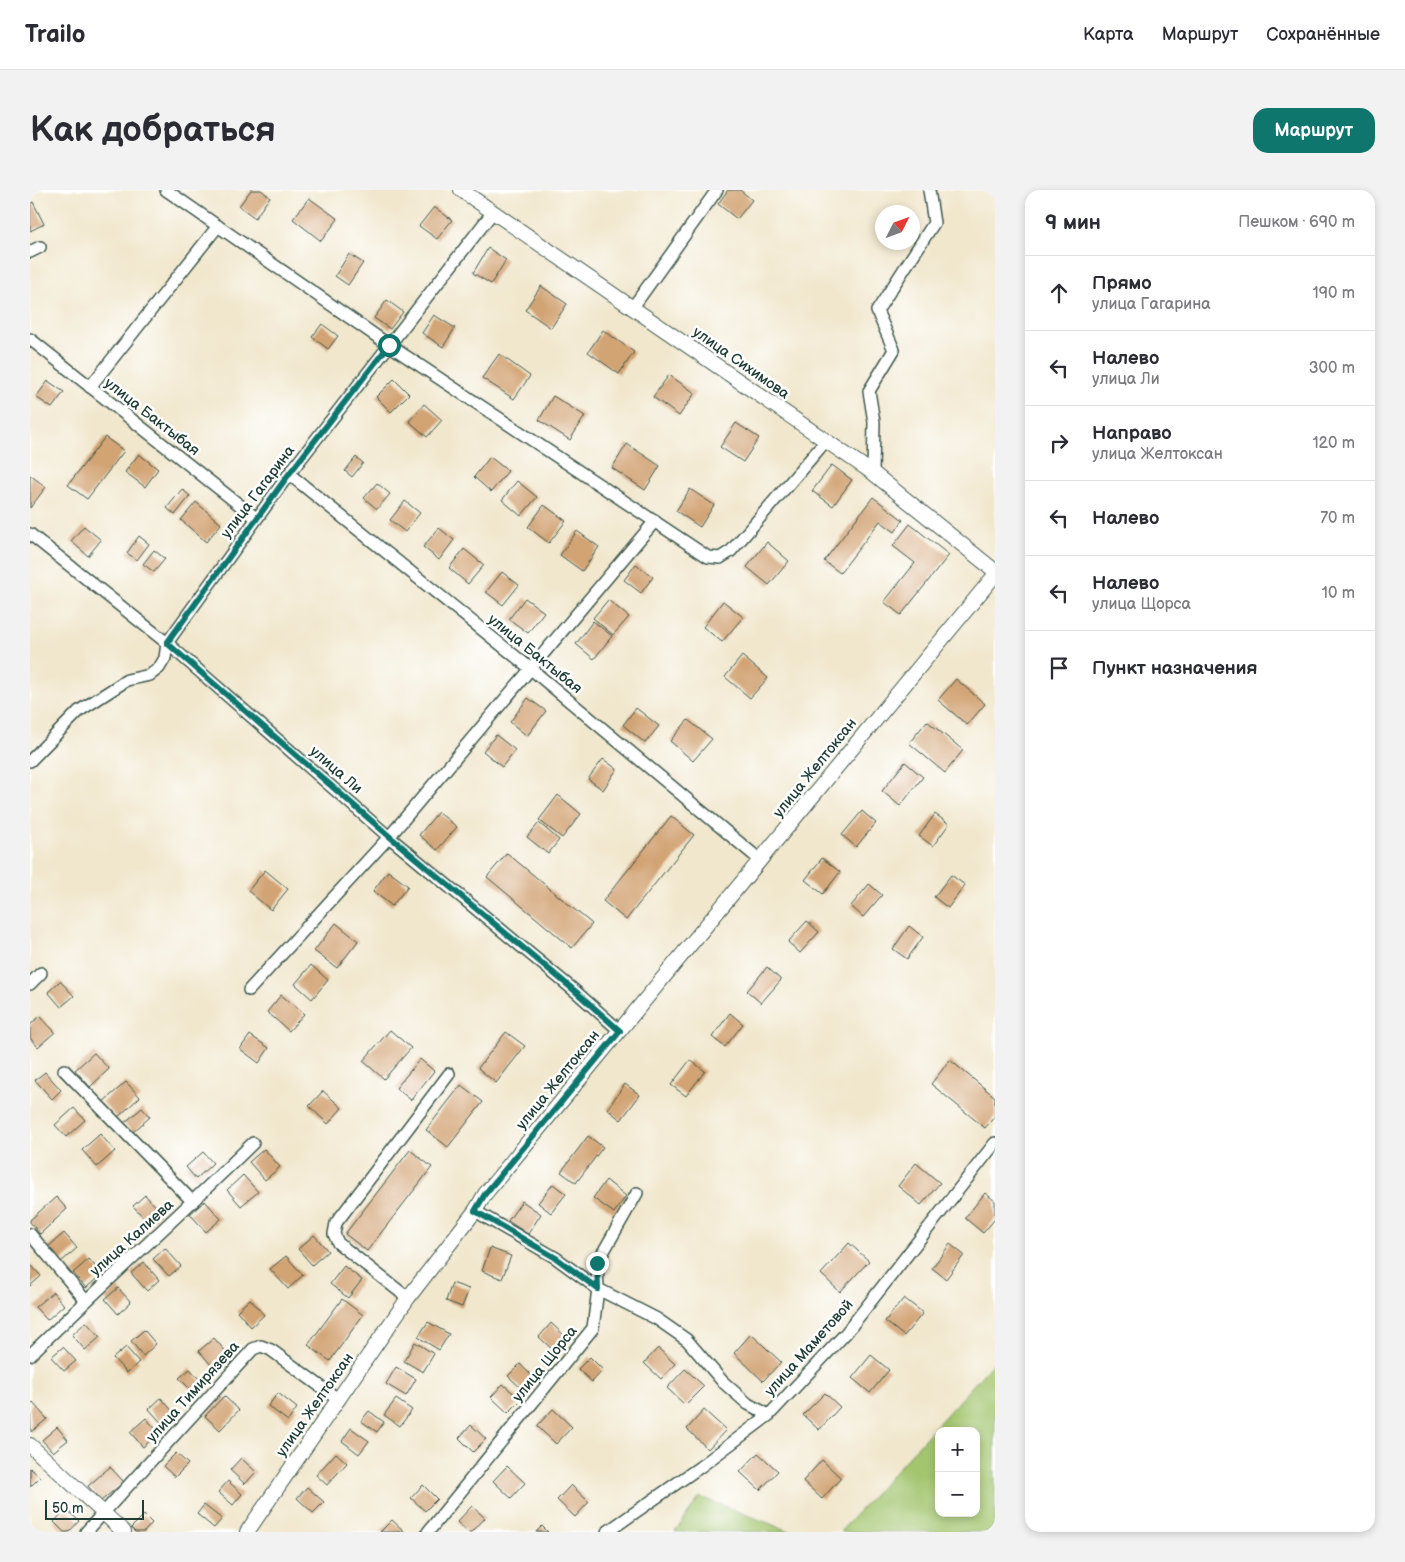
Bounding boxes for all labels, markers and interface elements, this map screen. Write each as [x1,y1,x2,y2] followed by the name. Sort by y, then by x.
[25,20,85,49] text: Trailo
[1083,24,1134,45] text: Карта
[1162,24,1238,45] text: Маршрут
[1266,24,1380,45] text: Сохранённые
[1253,108,1375,153] button: Маршрут
[30,109,276,152] text: Как добраться
[875,205,920,250] north arrow
[1045,210,1101,235] text: 9 мин
[1238,213,1355,232] text: Пешком · 690 m
[1092,272,1152,295] text: Прямо
[1045,279,1073,307] icon: ahead
[1313,284,1355,303] text: 190 m
[1092,295,1211,314] text: улица Гагарина
[689,323,793,403] street label: улица Сихимова
[378,334,401,357] route start
[1092,347,1159,370] text: Налево
[1045,354,1073,382] icon: left
[1309,359,1355,378] text: 300 m
[1092,370,1160,389] text: улица Ли
[100,374,204,460] street label: улица Бактыбая
[1092,422,1172,445] text: Направо
[1045,429,1073,457] icon: right
[1312,434,1355,453] text: 120 m
[217,442,299,542] street label: улица Гагарина
[1092,445,1223,464] text: улица Желтоксан
[1045,504,1073,532] icon: left
[1092,507,1159,530] text: Налево
[1320,509,1355,528] text: 70 m
[1092,572,1159,595] text: Налево
[1045,579,1073,607] icon: left
[1322,584,1355,603] text: 10 m
[1092,595,1191,614] text: улица Щорса
[484,610,586,698] street label: улица Бактыбая
[1045,654,1073,682] icon: arrive
[1092,657,1257,680] text: Пункт назначения
[769,714,861,822] street label: улица Желтоксан
[306,742,366,798] street label: улица Ли
[512,1026,604,1134] street label: улица Желтоксан
[86,1195,178,1281] street label: улица Калиева
[586,1252,609,1275] route end
[760,1296,858,1400] street label: улица Маметовой
[508,1322,582,1406] street label: улица Щорса
[142,1337,244,1447] street label: улица Тимирязева
[272,1349,358,1461] street label: улица Желтоксан
[935,1427,980,1517] map controls
[935,1427,980,1472] button: +
[935,1472,980,1517] button: −
[45,1497,144,1520] scale bar
[52,1500,84,1517] text: 50 m

